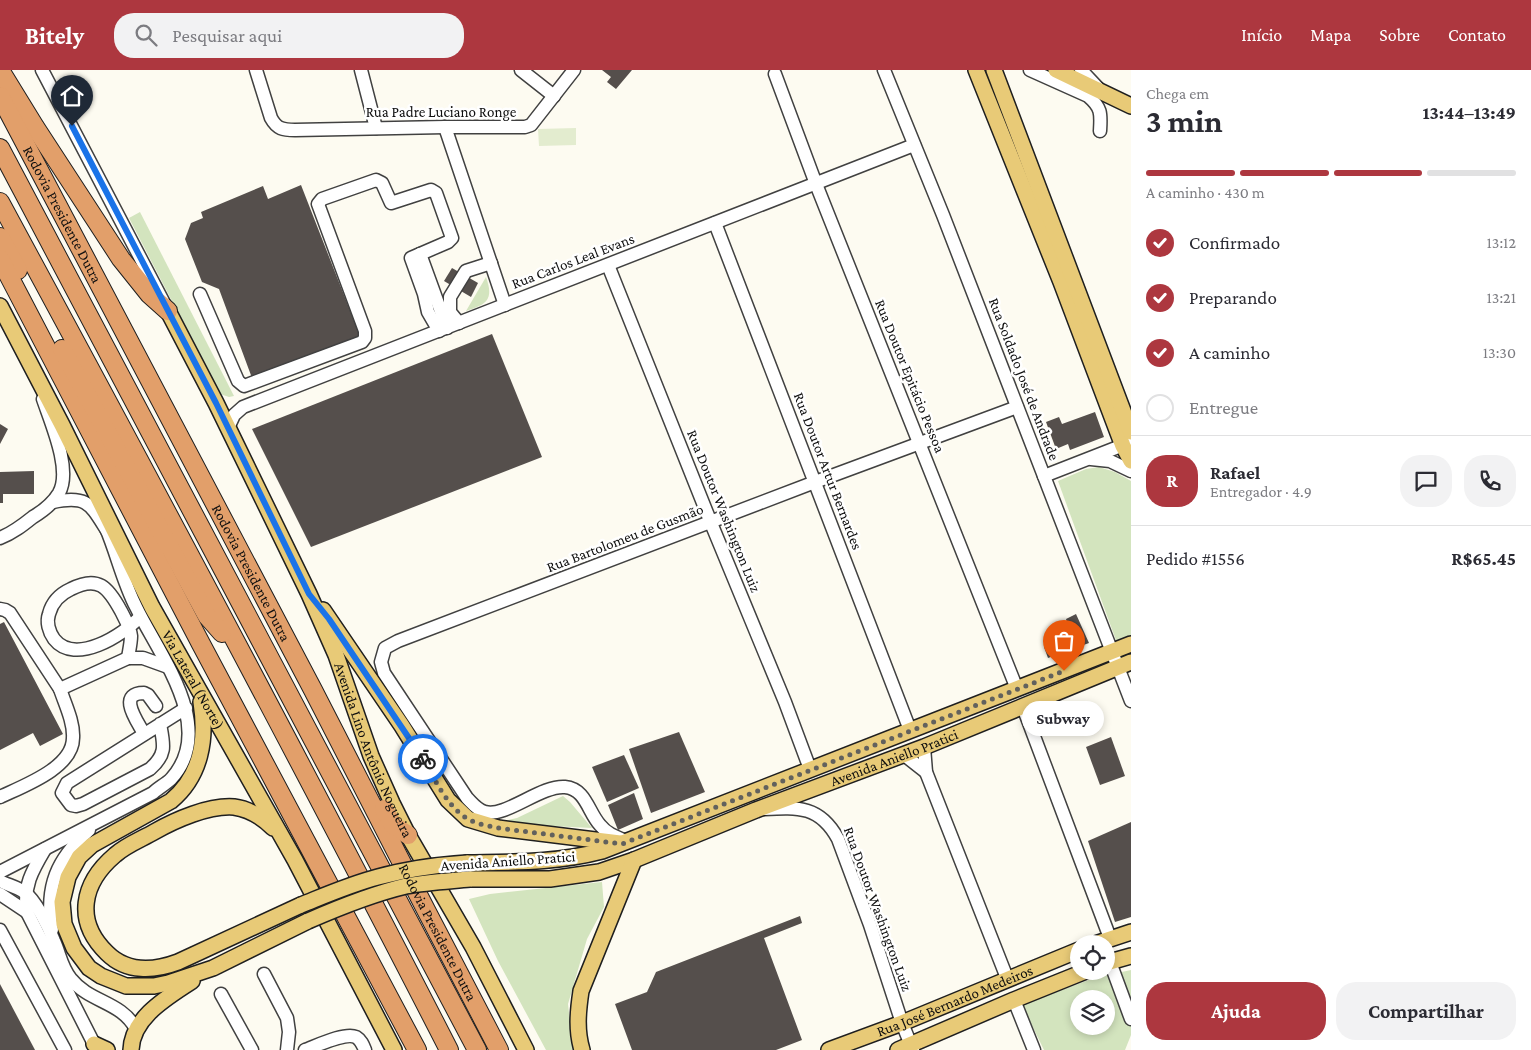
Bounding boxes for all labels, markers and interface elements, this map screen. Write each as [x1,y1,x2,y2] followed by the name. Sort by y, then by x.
[114,13,464,58] search box
[132,21,160,49] icon: search
[25,22,84,49] text: Bitely
[172,25,282,46] text: Pesquisar aqui
[1241,25,1282,45] text: Início
[1310,25,1351,45] text: Mapa
[1379,25,1420,45] text: Sobre
[1448,25,1506,45] text: Contato
[51,75,93,126] pin
[58,82,86,110] icon: home
[1146,85,1209,102] text: Chega em
[1422,102,1516,123] text: 13:44–13:49
[1146,103,1223,139] text: 3 min
[366,104,517,121] street label: Rua Padre Luciano Ronge
[20,143,105,286] street label: Rodovia Presidente Dutra
[1146,184,1265,201] text: A caminho · 430 m
[1146,229,1174,257] icon: check
[509,230,637,292] street label: Rua Carlos Leal Evans
[1189,232,1280,253] text: Confirmado
[1487,234,1516,251] text: 13:12
[1146,284,1174,312] icon: check
[1189,287,1277,308] text: Preparando
[1487,289,1516,306] text: 13:21
[985,296,1063,463] street label: Rua Soldado José de Andrade
[871,297,948,455] street label: Rua Doutor Epitácio Pessoa
[1146,339,1174,367] icon: check
[1189,342,1270,363] text: A caminho
[1483,344,1516,361] text: 13:30
[791,390,865,552] street label: Rua Doutor Artur Bernardes
[1189,397,1258,418] text: Entregue
[683,427,764,595] street label: Rua Doutor Washington Luiz
[1400,455,1452,507] button: chat
[1464,455,1516,507] button: phone
[1210,462,1260,483] text: Rafael
[1166,470,1178,491] text: R
[1210,483,1312,500] text: Entregador · 4.9
[544,501,706,575] street label: Rua Bartolomeu de Gusmão
[209,502,294,644] street label: Rodovia Presidente Dutra
[1146,548,1245,569] text: Pedido #1556
[1451,548,1516,569] text: R$65.45
[1043,620,1085,671] pin
[1050,627,1078,655] icon: bag
[159,628,228,733] street label: Via Lateral (Norte)
[331,660,416,840] street label: Avenida Lino Antônio Nogueira
[1023,701,1105,736] callout: Subway
[1036,710,1090,727] text: Subway
[828,726,960,789] street label: Avenida Aniello Pratici
[398,734,448,784] courier
[409,745,437,773] icon: bike
[840,825,915,994] street label: Rua Doutor Washington Luiz
[440,848,576,874] street label: Avenida Aniello Pratici
[396,861,480,1004] street label: Rodovia Presidente Dutra
[1070,935,1115,1035] map controls
[1070,935,1115,980] button: locate
[874,962,1035,1040] street label: Rua José Bernardo Medeiros
[1146,982,1326,1040] button: Ajuda
[1336,982,1516,1040] button: Compartilhar
[1070,990,1115,1035] button: layers

